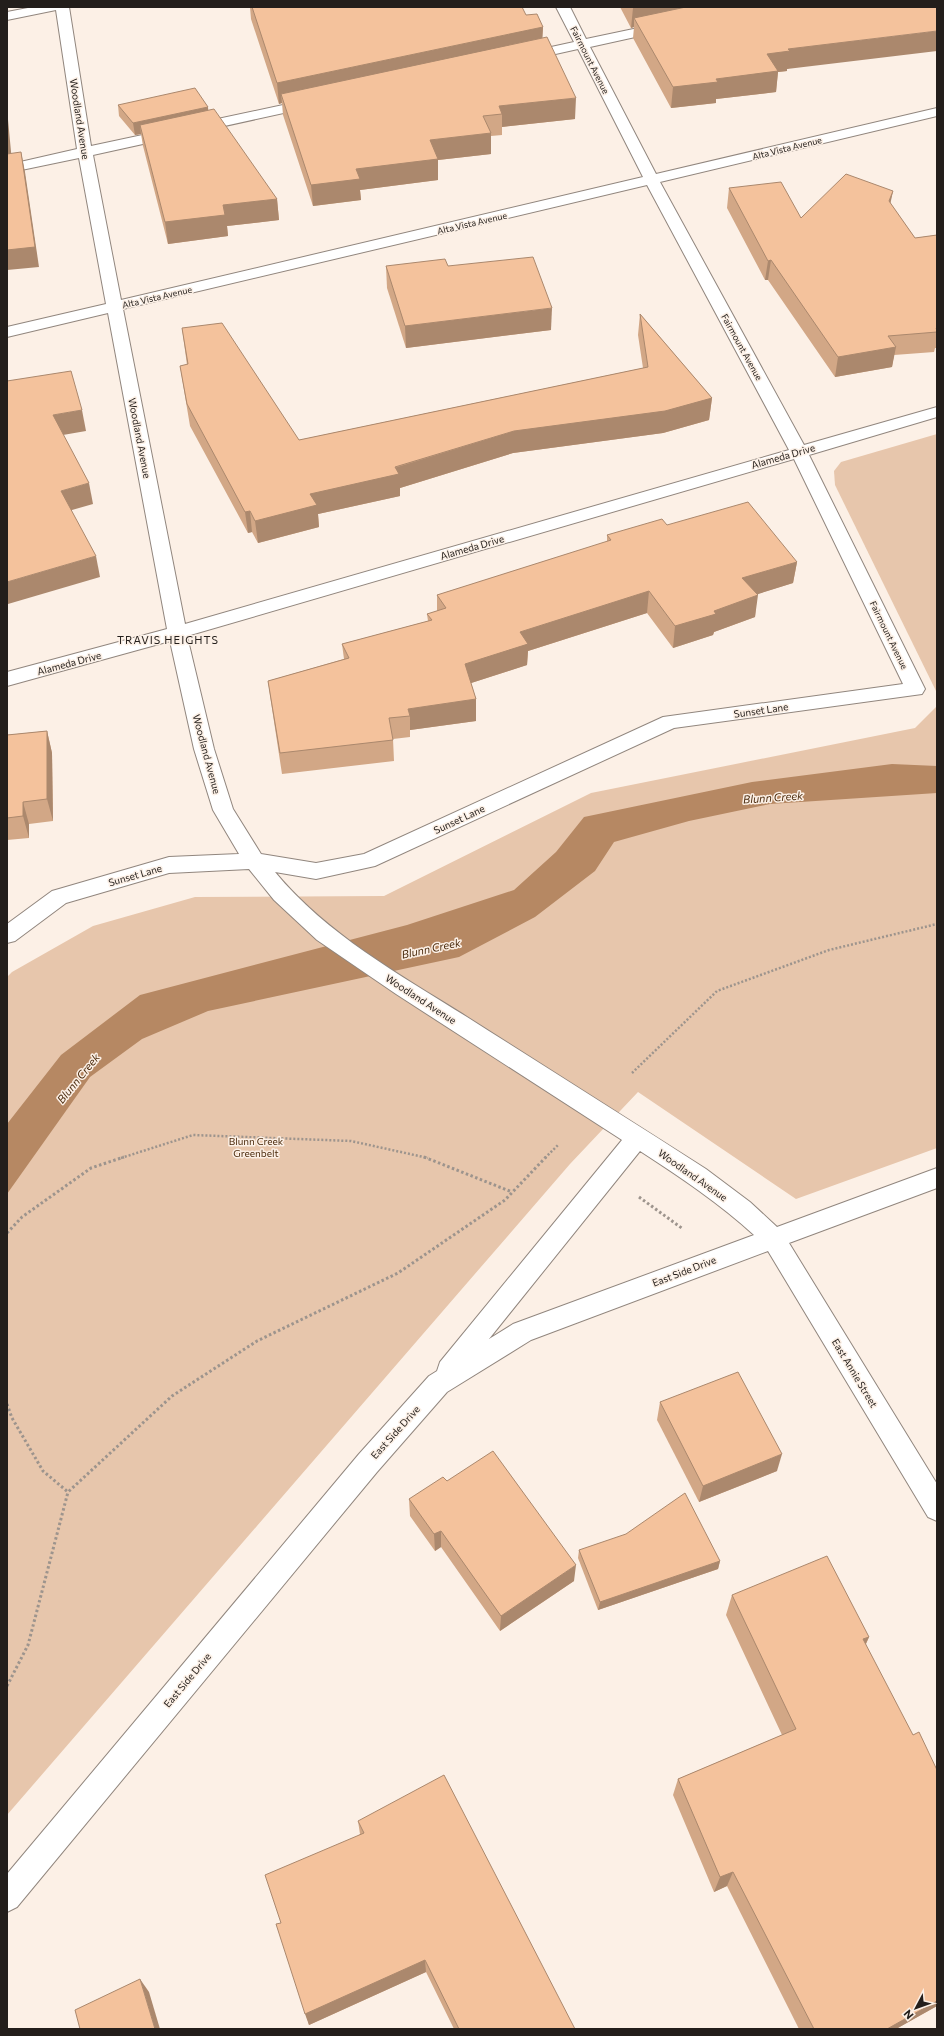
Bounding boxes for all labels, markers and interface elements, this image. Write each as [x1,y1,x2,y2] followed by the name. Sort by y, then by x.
[568,24,612,96] street label: Fairmount Avenue
[68,78,92,160] street label: Woodland Avenue
[751,134,823,162] street label: Alta Vista Avenue
[436,210,508,236] street label: Alta Vista Avenue
[121,284,193,310] street label: Alta Vista Avenue
[719,312,765,382] street label: Fairmount Avenue
[126,397,154,479] street label: Woodland Avenue
[750,441,816,471] street label: Alameda Drive
[439,532,505,562] street label: Alameda Drive
[868,599,910,671] street label: Fairmount Avenue
[117,633,219,646] district label: TRAVIS HEIGHTS
[36,649,102,677] street label: Alameda Drive
[733,700,789,720] street label: Sunset Lane
[191,713,223,795] street label: Woodland Avenue
[743,788,804,806] water label: Blunn Creek
[432,802,486,836] street label: Sunset Lane
[107,862,163,888] street label: Sunset Lane
[400,935,463,961] water label: Blunn Creek
[383,972,459,1026] street label: Woodland Avenue
[54,1050,103,1105] water label: Blunn Creek
[229,1135,284,1159] park label: Blunn Creek Greenbelt
[656,1147,730,1203] street label: Woodland Avenue
[650,1253,718,1289] street label: East Side Drive
[830,1336,880,1410] street label: East Annie Street
[368,1403,422,1461] street label: East Side Drive
[161,1650,213,1710] street label: East Side Drive
[896,1988,936,2028] north arrow
[900,2008,916,2022] text: N

